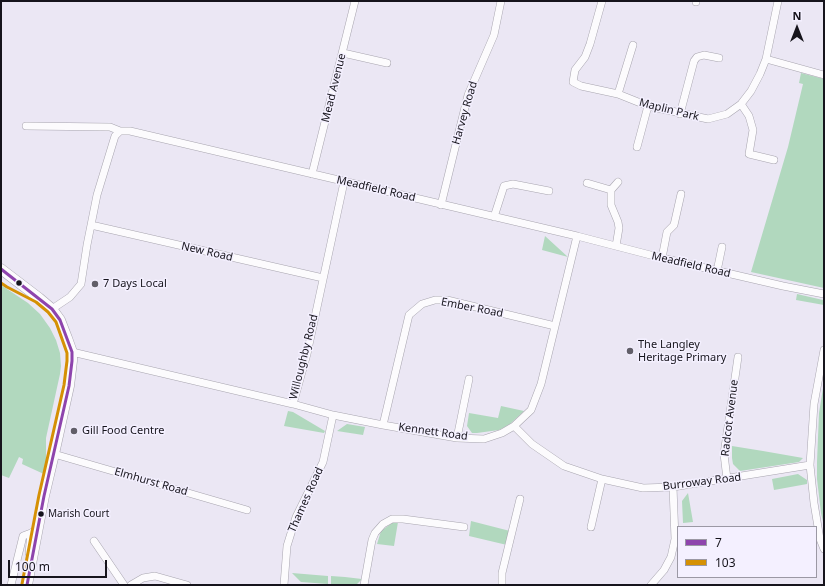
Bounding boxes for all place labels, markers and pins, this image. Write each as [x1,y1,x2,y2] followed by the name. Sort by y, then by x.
[103,277,167,291] place label: 7 Days Local
[14,278,24,288] unlabelled marker
[90,279,100,289] marker: 7 Days Local
[638,338,726,364] place label: The Langley Heritage Primary
[625,346,635,356] marker: The Langley Heritage Primary
[82,424,164,438] place label: Gill Food Centre
[69,426,79,436] marker: Gill Food Centre
[48,508,109,520] place label: Marish Court
[36,509,46,519] marker: Marish Court

